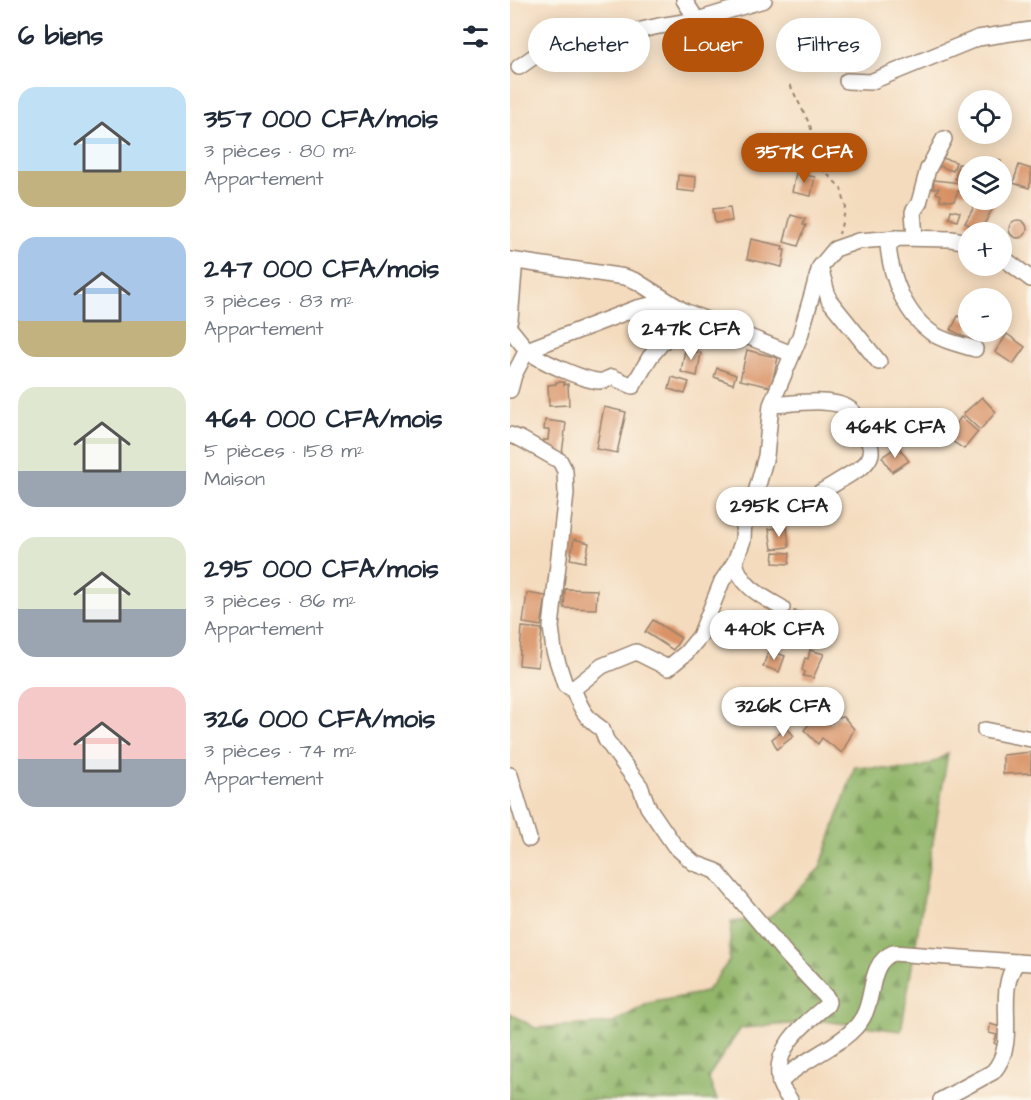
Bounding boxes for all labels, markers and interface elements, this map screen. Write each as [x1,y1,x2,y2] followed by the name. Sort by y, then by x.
[18,18,103,54] text: 6 biens
[528,18,650,72] chip: Acheter
[662,18,764,72] chip: Louer
[776,18,881,72] chip: Filtres
[459,20,492,53] icon: filters
[958,90,1012,342] map controls
[958,90,1012,144] button: locate
[204,101,438,137] text: 357 000 CFA/mois
[66,111,138,183] icon: home
[742,133,866,184] pin: 357K CFA
[204,137,356,165] text: 3 pièces · 80 m²
[755,138,853,166] text: 357K CFA
[958,156,1012,210] button: layers
[204,165,324,193] text: Appartement
[958,222,1012,276] button: +
[204,251,439,287] text: 247 000 CFA/mois
[66,261,138,333] icon: home
[204,287,354,315] text: 3 pièces · 83 m²
[958,288,1012,342] button: −
[629,310,753,361] pin: 247K CFA
[204,315,324,343] text: Appartement
[642,315,740,343] text: 247K CFA
[204,401,442,437] text: 464 000 CFA/mois
[833,408,957,459] pin: 464K CFA
[66,411,138,483] icon: home
[845,413,945,441] text: 464K CFA
[204,437,364,465] text: 5 pièces · 158 m²
[204,465,265,493] text: Maison
[717,487,841,538] pin: 295K CFA
[730,492,828,520] text: 295K CFA
[204,551,439,587] text: 295 000 CFA/mois
[66,561,138,633] icon: home
[204,587,356,615] text: 3 pièces · 86 m²
[712,610,836,661] pin: 440K CFA
[204,615,324,643] text: Appartement
[724,615,824,643] text: 440K CFA
[721,687,845,738] pin: 326K CFA
[735,692,831,720] text: 326K CFA
[204,701,435,737] text: 326 000 CFA/mois
[66,711,138,783] icon: home
[204,737,357,765] text: 3 pièces · 74 m²
[204,765,324,793] text: Appartement

